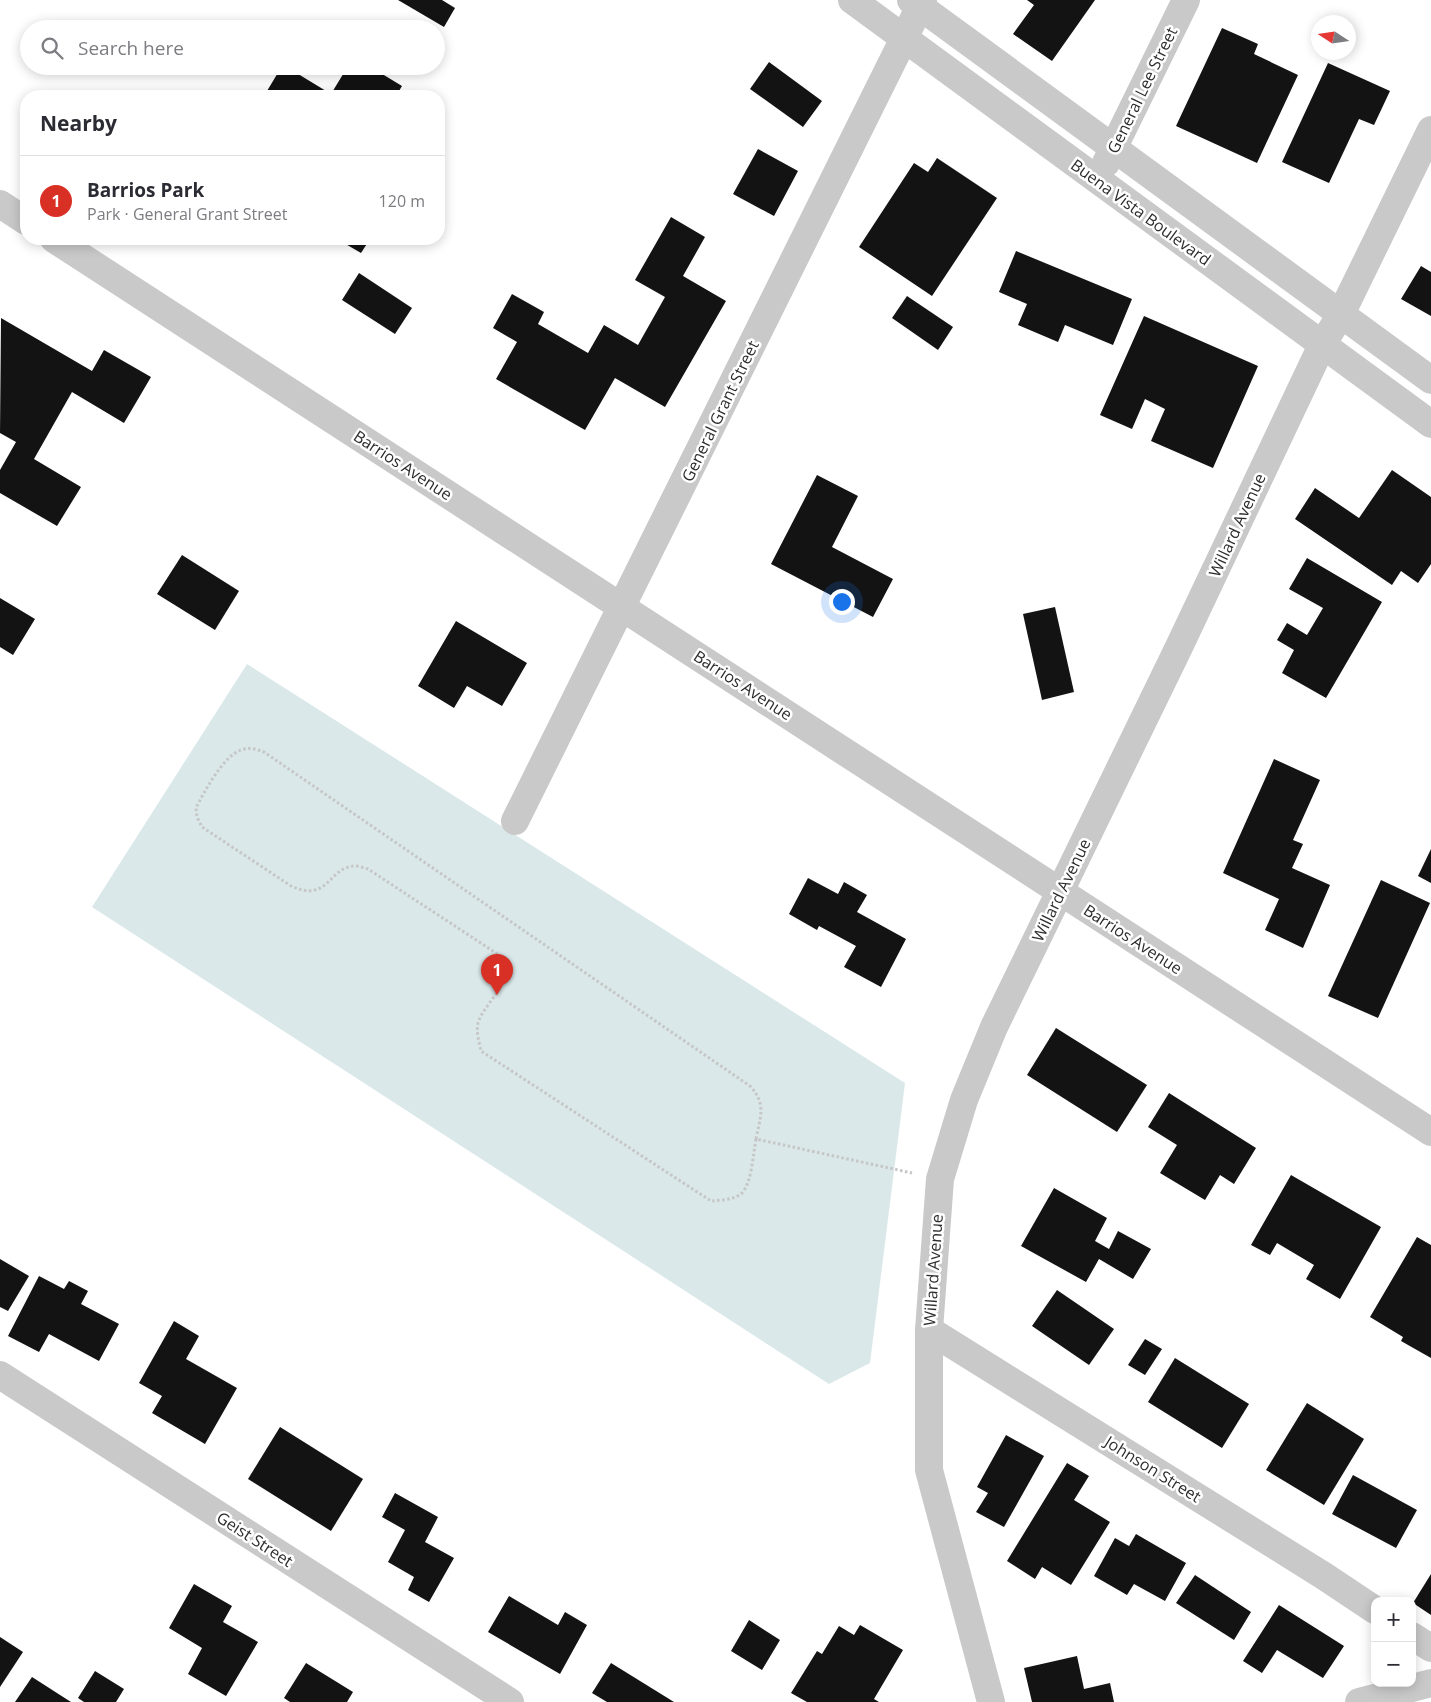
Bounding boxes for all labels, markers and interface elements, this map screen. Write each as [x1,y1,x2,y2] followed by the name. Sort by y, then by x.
[1311,15,1356,60] north arrow
[20,20,445,75] search box
[1102,23,1182,157] street label: General Lee Street
[38,34,66,62] icon: search
[78,35,184,61] text: Search here
[40,109,117,137] text: Nearby
[1067,154,1215,270] street label: Buena Vista Boulevard
[87,177,204,203] text: Barrios Park
[51,190,61,212] text: 1
[379,190,425,212] text: 120 m
[87,203,287,225] text: Park · General Grant Street
[676,337,764,485] street label: General Grant Street
[349,425,457,505] street label: Barrios Avenue
[1203,470,1271,580] street label: Willard Avenue
[829,589,855,615] your location
[689,645,797,725] street label: Barrios Avenue
[1027,835,1095,945] street label: Willard Avenue
[1079,899,1187,979] street label: Barrios Avenue
[481,954,513,995] pin: 1
[918,1213,948,1327] street label: Willard Avenue
[1099,1430,1205,1507] street label: Johnson Street
[213,1506,298,1572] street label: Geist Street
[1371,1597,1416,1687] map controls
[1371,1597,1416,1642] button: +
[1371,1642,1416,1687] button: −

